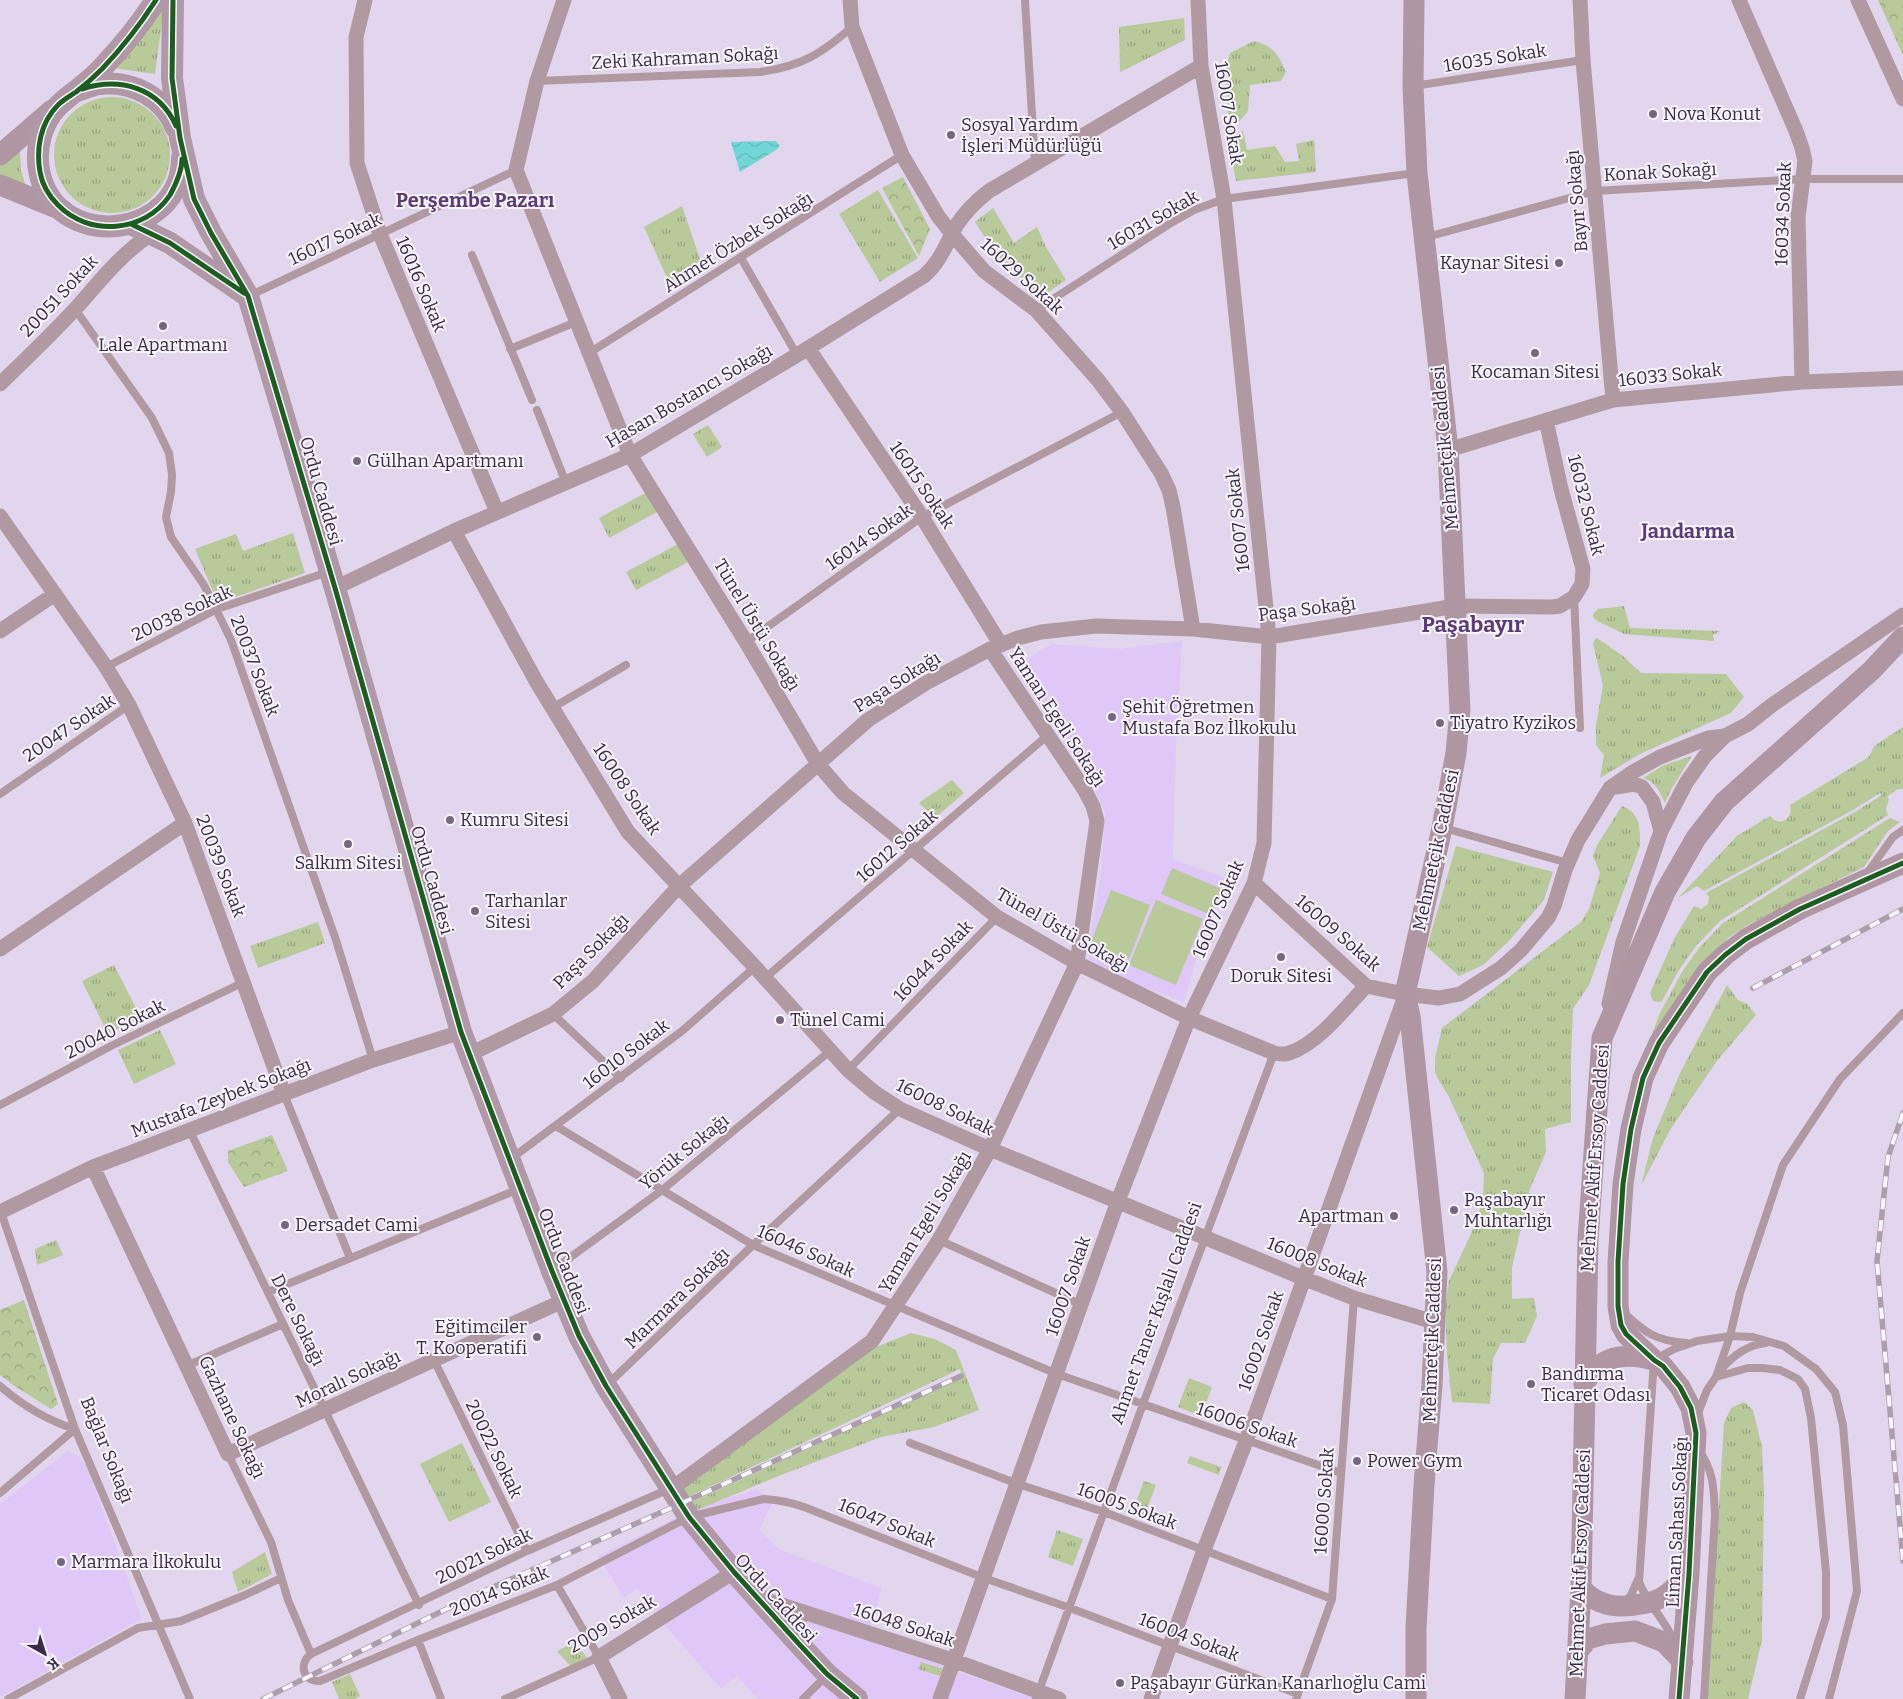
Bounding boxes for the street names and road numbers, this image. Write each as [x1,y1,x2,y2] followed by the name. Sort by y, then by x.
[1442,39,1549,77] street label: 16035 Sokak
[591,42,779,74] street label: Zeki Kahraman Sokağı
[1210,60,1248,167] street label: 16007 Sokak
[1562,149,1592,253] street label: Bayır Sokağı
[1603,158,1717,186] street label: Konak Sokağı
[1770,161,1796,267] street label: 16034 Sokak
[1104,185,1203,255] street label: 16031 Sokak
[659,187,817,297] street label: Ahmet Özbek Sokağı
[285,208,386,270] street label: 16017 Sokak
[391,233,451,336] street label: 16016 Sokak
[976,233,1069,320] street label: 16029 Sokak
[16,250,103,341] street label: 20051 Sokak
[602,339,776,453] street label: Hasan Bostancı Sokağı
[1617,359,1724,391] street label: 16033 Sokak
[1427,365,1463,531] street label: Mehmetçik Caddesi
[295,434,347,548] street label: Ordu Caddesi
[885,437,960,533] street label: 16015 Sokak
[1563,452,1609,559] street label: 16032 Sokak
[1222,466,1254,573] street label: 16007 Sokak
[821,498,917,575] street label: 16014 Sokak
[709,555,805,695] street label: Tünel Üstü Sokağı
[128,580,236,646] street label: 20038 Sokak
[1257,592,1357,626] street label: Paşa Sokağı
[226,612,285,720] street label: 20037 Sokak
[1004,643,1110,791] street label: Yaman Egeli Sokağı
[850,647,944,717] street label: Paşa Sokağı
[19,689,120,767] street label: 20047 Sokak
[588,739,666,840] street label: 16008 Sokak
[1408,767,1464,933] street label: Mehmetçik Caddesi
[852,804,943,887] street label: 16012 Sokak
[191,812,251,921] street label: 20039 Sokak
[406,823,458,937] street label: Ordu Caddesi
[1188,856,1249,961] street label: 16007 Sokak
[993,883,1133,977] street label: Tünel Üstü Sokağı
[1291,890,1386,977] street label: 16009 Sokak
[549,909,633,993] street label: Paşa Sokağı
[889,915,978,1006] street label: 16044 Sokak
[61,994,169,1064] street label: 20040 Sokak
[578,1014,674,1094] street label: 16010 Sokak
[1576,1043,1614,1273] street label: Mehmet Akif Ersoy Caddesi
[128,1054,314,1142] street label: Mustafa Zeybek Sokağı
[893,1074,998,1140] street label: 16008 Sokak
[635,1109,733,1195] street label: Yörük Sokağı
[874,1147,976,1297] street label: Yaman Egeli Sokağı
[1106,1199,1206,1427] street label: Ahmet Taner Kışlalı Caddesi
[534,1205,594,1317] street label: Ordu Caddesi
[754,1220,859,1283] street label: 16046 Sokak
[1041,1232,1096,1339] street label: 16007 Sokak
[1264,1232,1371,1292] street label: 16008 Sokak
[620,1243,734,1353] street label: Marmara Sokağı
[1418,1257,1446,1423] street label: Mehmetçik Caddesi
[266,1271,330,1369] street label: Dere Sokağı
[1234,1287,1289,1394] street label: 16002 Sokak
[292,1345,404,1413] street label: Moralı Sokağı
[194,1352,270,1482] street label: Gazhane Sokağı
[76,1394,138,1506] street label: Bağlar Sokağı
[461,1396,528,1502] street label: 20022 Sokak
[1193,1397,1301,1453] street label: 16006 Sokak
[1662,1436,1692,1608] street label: Liman Sahası Sokağı
[1309,1446,1339,1555] street label: 16000 Sokak
[1565,1449,1595,1677] street label: Mehmet Akif Ersoy Caddesi
[1074,1478,1181,1535] street label: 16005 Sokak
[835,1494,940,1553] street label: 16047 Sokak
[432,1523,536,1589] street label: 20021 Sokak
[730,1549,822,1647] street label: Ordu Caddesi
[446,1561,552,1621] street label: 20014 Sokak
[564,1590,660,1658] street label: 2009 Sokak
[851,1598,958,1652] street label: 16048 Sokak
[1136,1608,1243,1666] street label: 16004 Sokak

